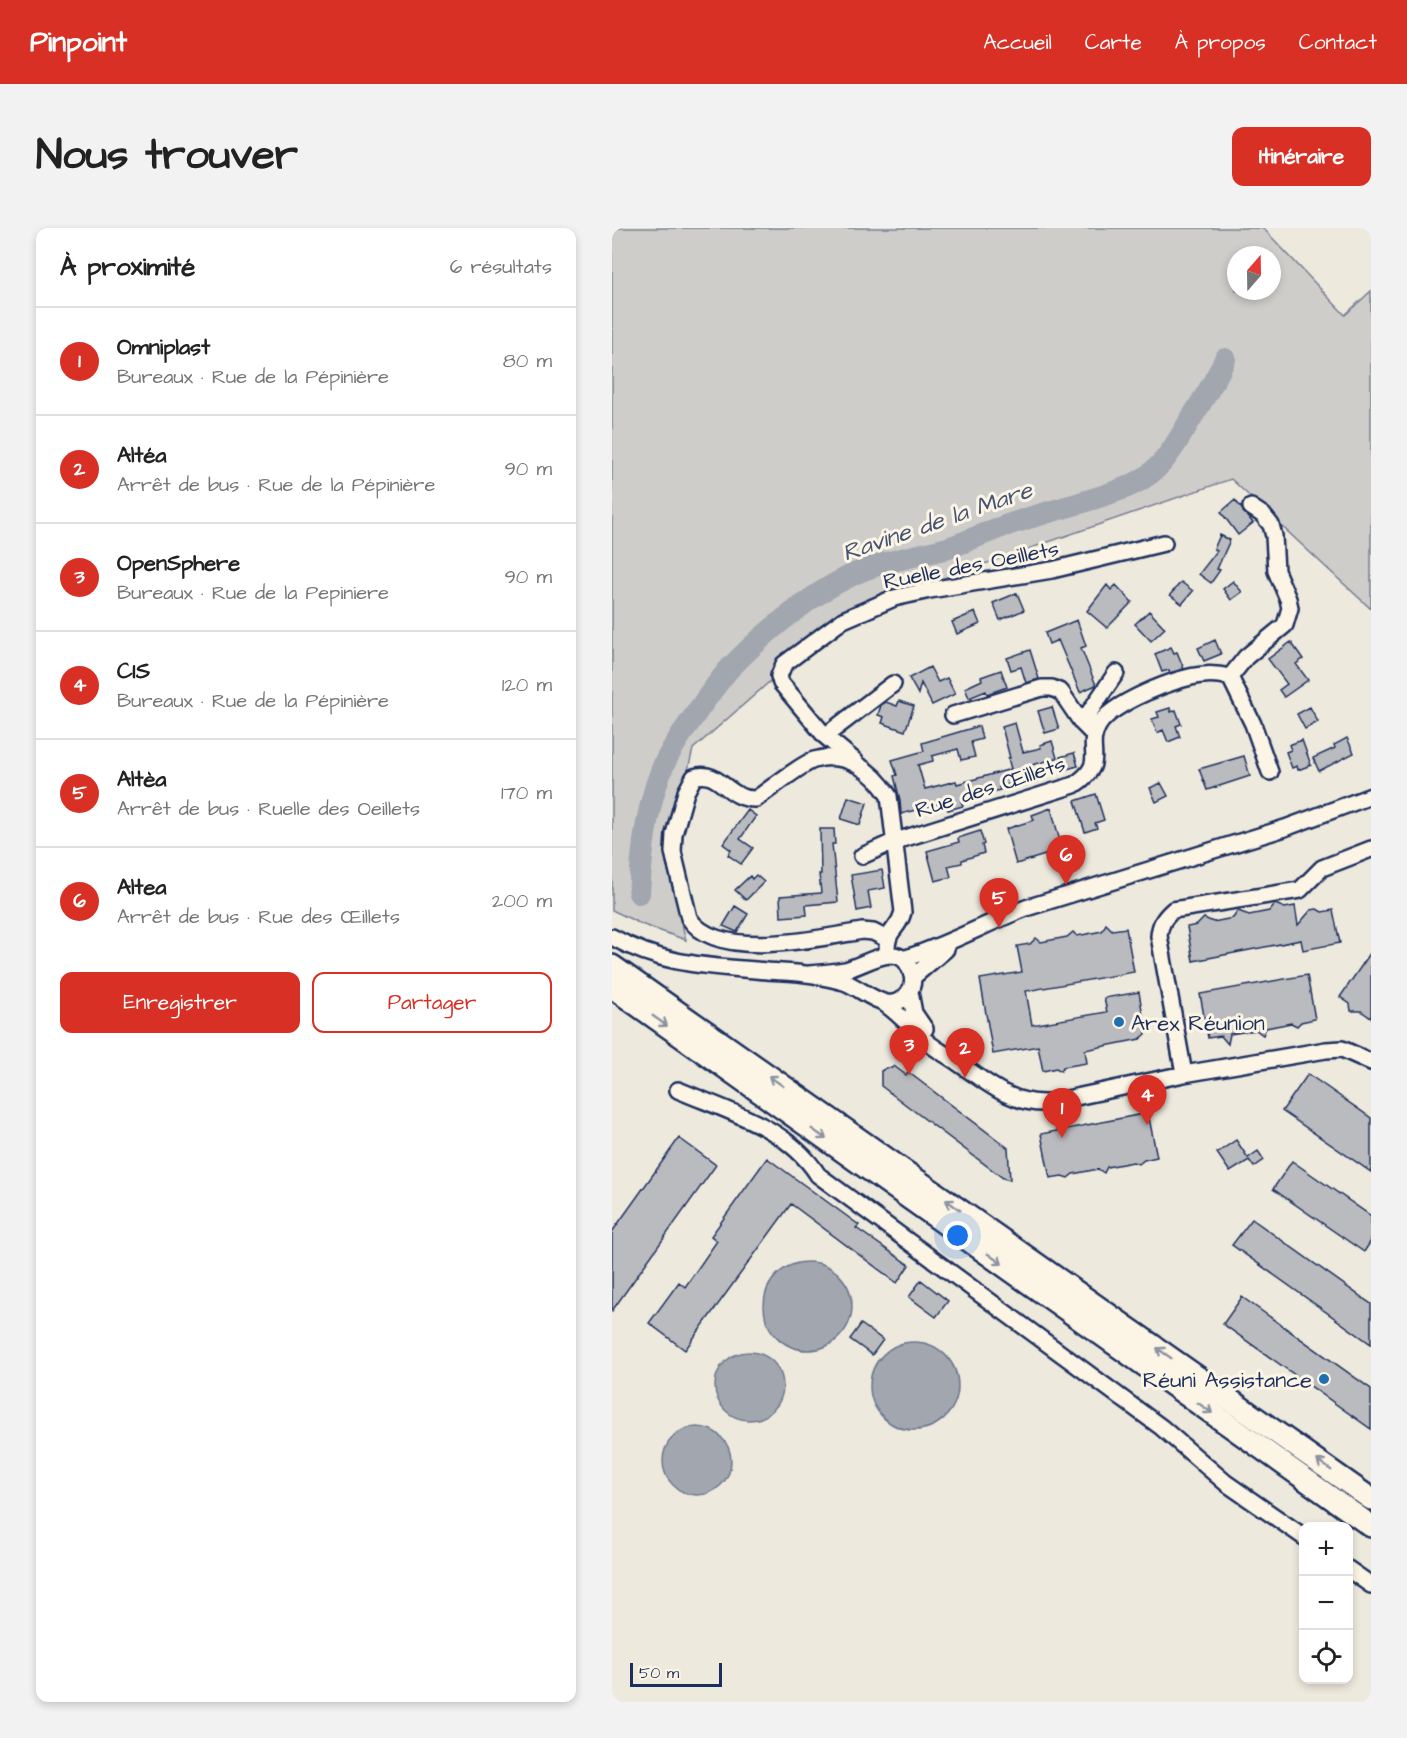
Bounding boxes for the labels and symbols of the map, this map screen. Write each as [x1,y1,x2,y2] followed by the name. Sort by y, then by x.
[1227,246,1281,300] north arrow
[838,473,1038,570] water label: Ravine de la Mare
[881,533,1062,598] street label: Ruelle des Oeillets
[911,749,1069,826] street label: Rue des Œillets
[1046,836,1086,885] pin: 6
[980,878,1018,928] pin: 5
[1131,1008,1265,1039] place label: Arex Réunion
[651,1015,667,1027] one-way arrow
[1112,1015,1126,1029] marker: Arex Réunion
[890,1026,928,1075] pin: 3
[946,1028,984,1078] pin: 2
[768,1075,784,1087] one-way arrow
[1128,1076,1166,1125] pin: 4
[1042,1088,1082,1138] pin: 1
[810,1128,826,1140] one-way arrow
[945,1199,961,1211] one-way arrow
[943,1221,972,1250] your location
[986,1253,1002,1265] one-way arrow
[1156,1347,1173,1359] one-way arrow
[1143,1365,1312,1396] place label: Réuni Assistance
[1317,1372,1331,1386] marker: Réuni Assistance
[1197,1402,1213,1415] one-way arrow
[1316,1459,1332,1471] one-way arrow
[630,1660,722,1688] scale bar

